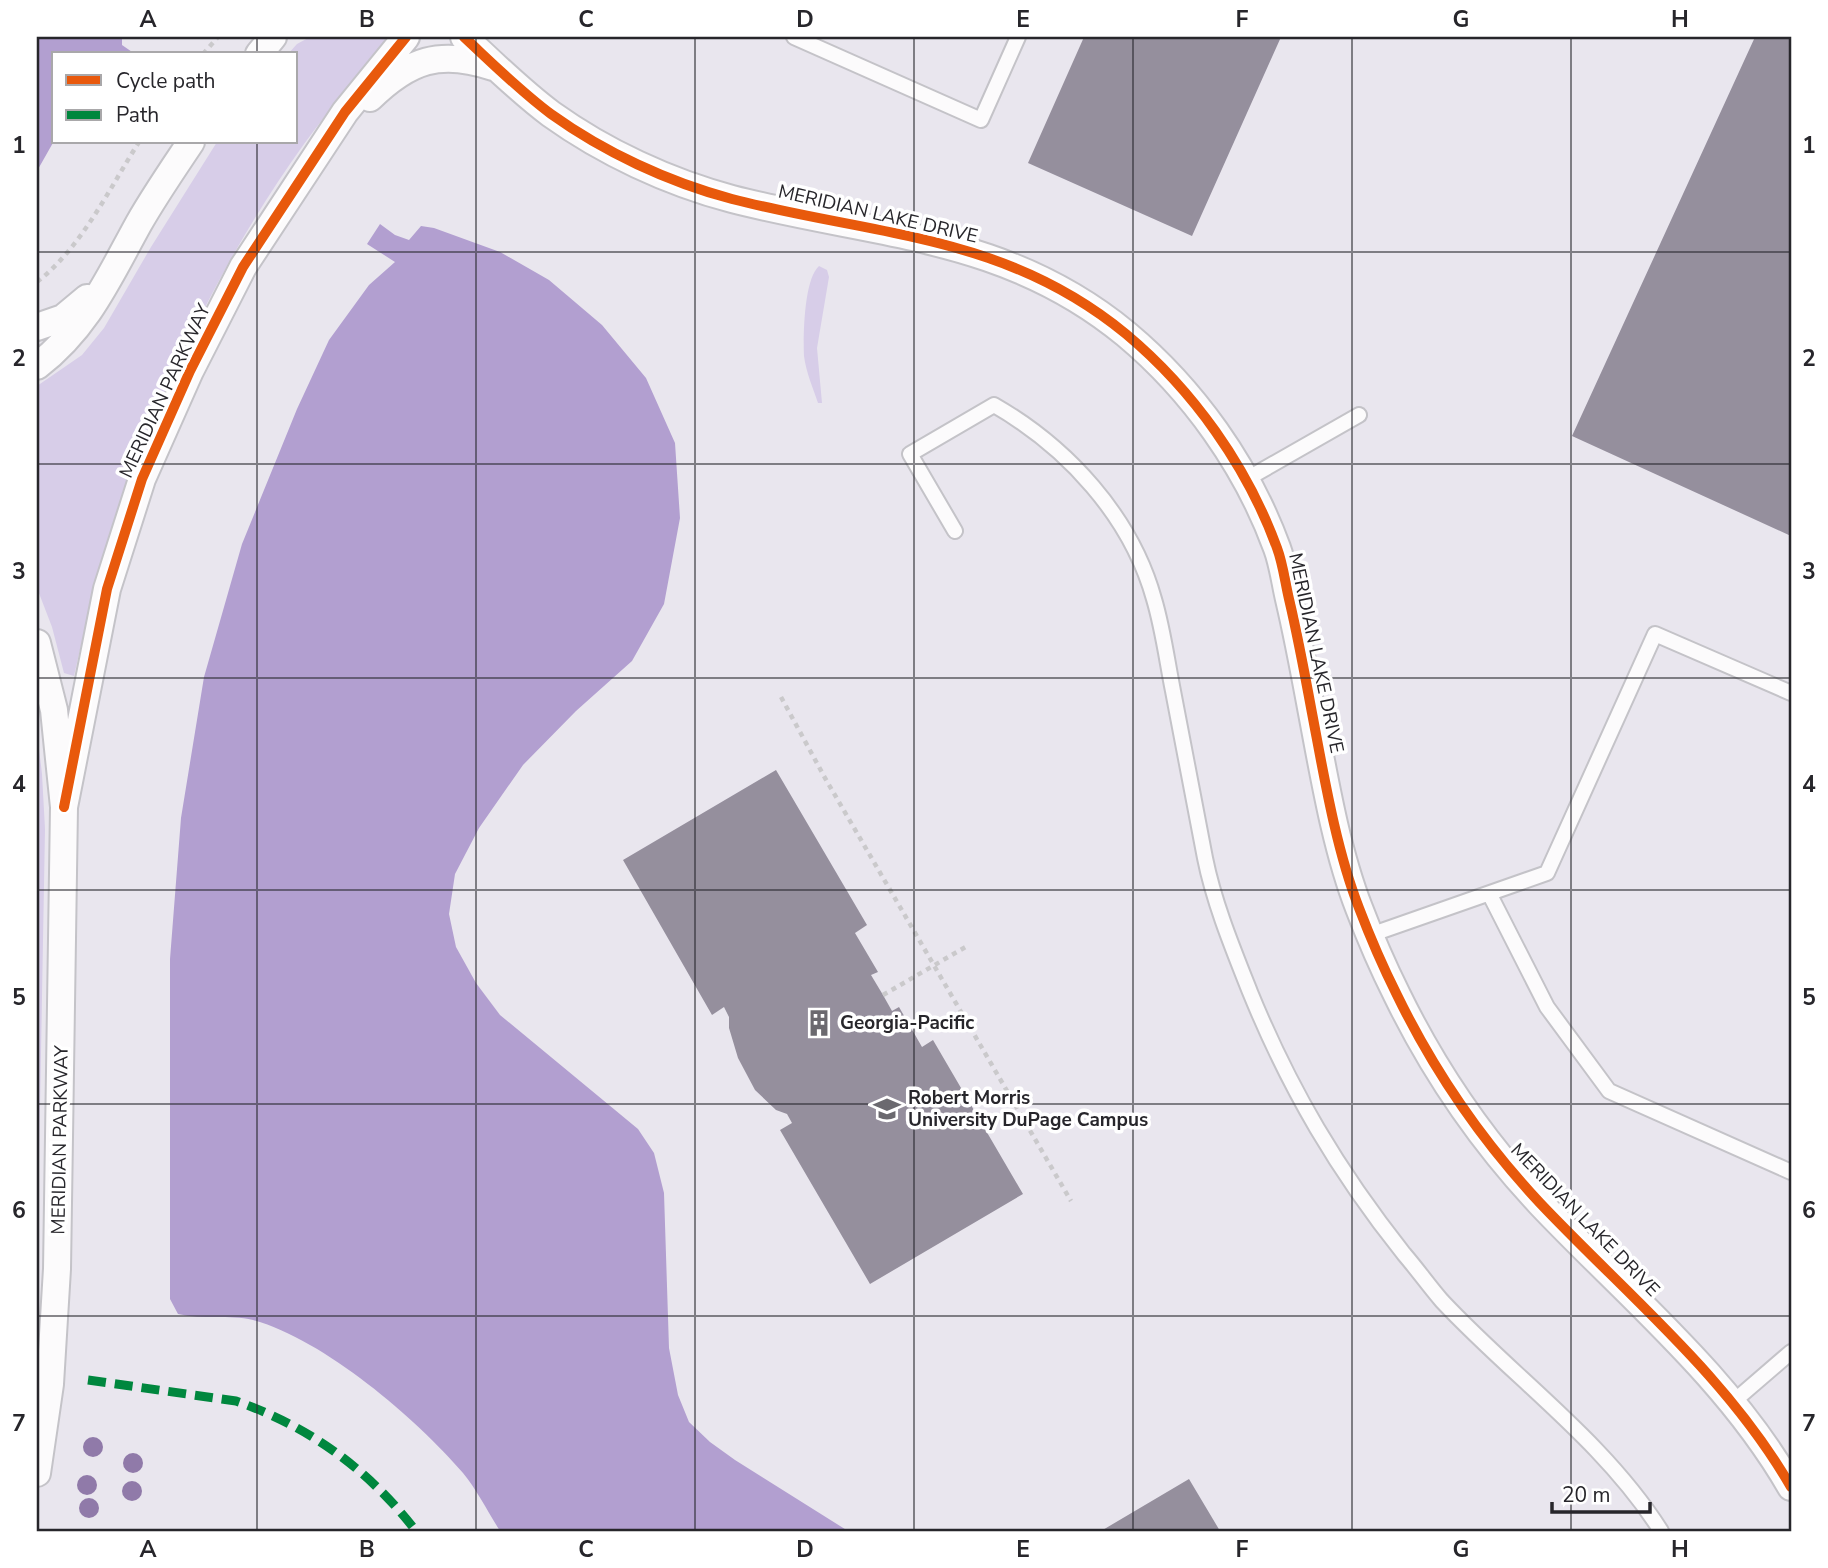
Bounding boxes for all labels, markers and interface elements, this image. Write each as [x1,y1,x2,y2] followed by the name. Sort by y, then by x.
[139,4,157,35] text: A
[359,4,375,35] text: B
[578,4,594,35] text: C
[796,4,814,35] text: D
[1016,4,1030,35] text: E
[1236,4,1249,35] text: F
[1453,4,1469,35] text: G
[1671,4,1689,35] text: H
[52,52,298,144] legend
[116,67,215,95] text: Cycle path
[116,101,159,129] text: Path
[12,130,26,161] text: 1
[1802,130,1816,161] text: 1
[776,178,980,250] street label: MERIDIAN LAKE DRIVE
[113,299,217,482] street label: MERIDIAN PARKWAY
[12,343,26,374] text: 2
[1802,343,1816,374] text: 2
[1282,550,1350,756] street label: MERIDIAN LAKE DRIVE
[12,556,26,587] text: 3
[1802,556,1816,587] text: 3
[12,769,26,800] text: 4
[1802,769,1816,800] text: 4
[12,982,26,1013] text: 5
[1802,982,1816,1013] text: 5
[804,1008,834,1038] building icon: Georgia-Pacific
[840,1010,974,1036] place label: Georgia-Pacific
[45,1044,75,1235] street label: MERIDIAN PARKWAY
[908,1085,1148,1133] place label: Robert Morris University DuPage Campus
[872,1094,902,1124] school or university icon: Robert Morris University DuPage Campus
[1505,1138,1665,1302] street label: MERIDIAN LAKE DRIVE
[12,1195,26,1226] text: 6
[1802,1195,1816,1226] text: 6
[12,1408,26,1439] text: 7
[1802,1408,1816,1439] text: 7
[1552,1470,1650,1514] scale bar
[1562,1481,1611,1509] text: 20 m
[139,1534,157,1565] text: A
[359,1534,375,1565] text: B
[578,1534,594,1565] text: C
[796,1534,814,1565] text: D
[1016,1534,1030,1565] text: E
[1236,1534,1249,1565] text: F
[1453,1534,1469,1565] text: G
[1671,1534,1689,1565] text: H

